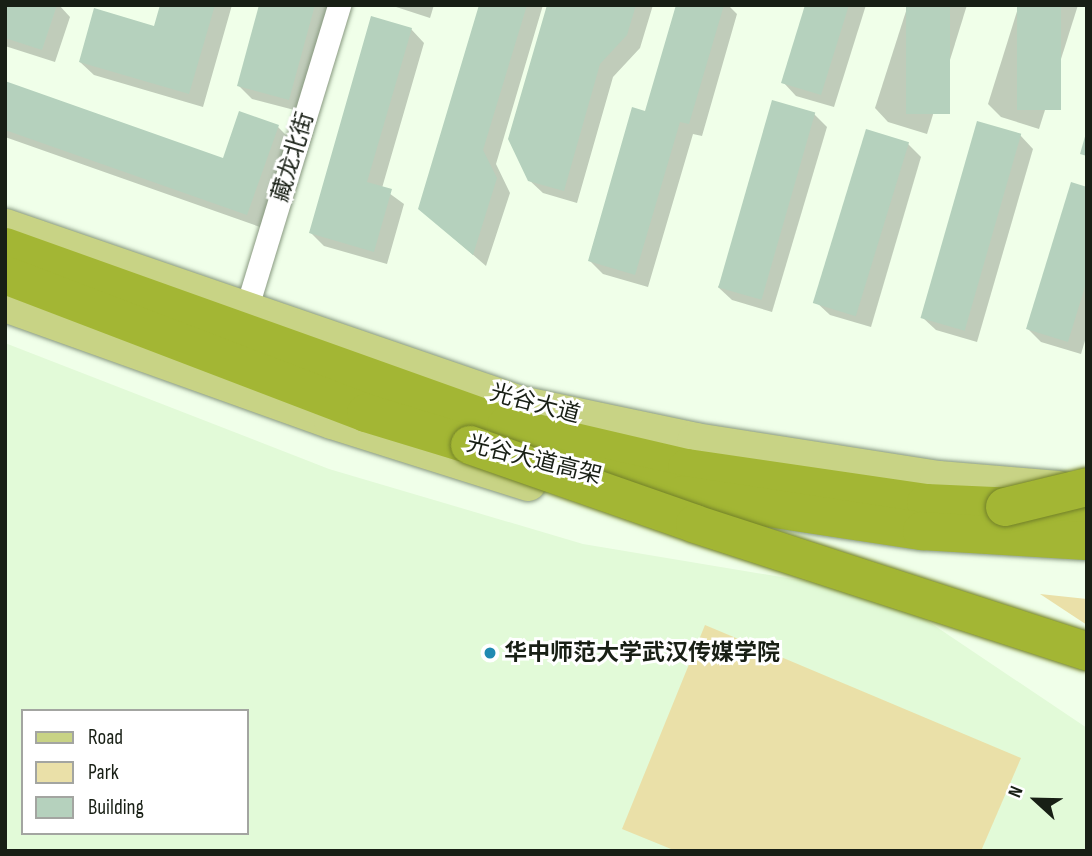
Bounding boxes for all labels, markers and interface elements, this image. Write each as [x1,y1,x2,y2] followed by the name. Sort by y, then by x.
[266,109,320,205] street label: 藏龙北街
[487,379,583,429] street label: 光谷大道
[464,430,604,490] street label: 光谷大道高架
[504,639,780,667] place label: 华中师范大学武汉传媒学院
[482,645,498,661] marker: 华中师范大学武汉传媒学院
[21,709,248,835] legend
[88,725,123,750] text: Road
[88,760,119,785] text: Park
[1001,765,1071,835] north arrow
[1004,783,1029,801] text: N
[88,795,144,820] text: Building

